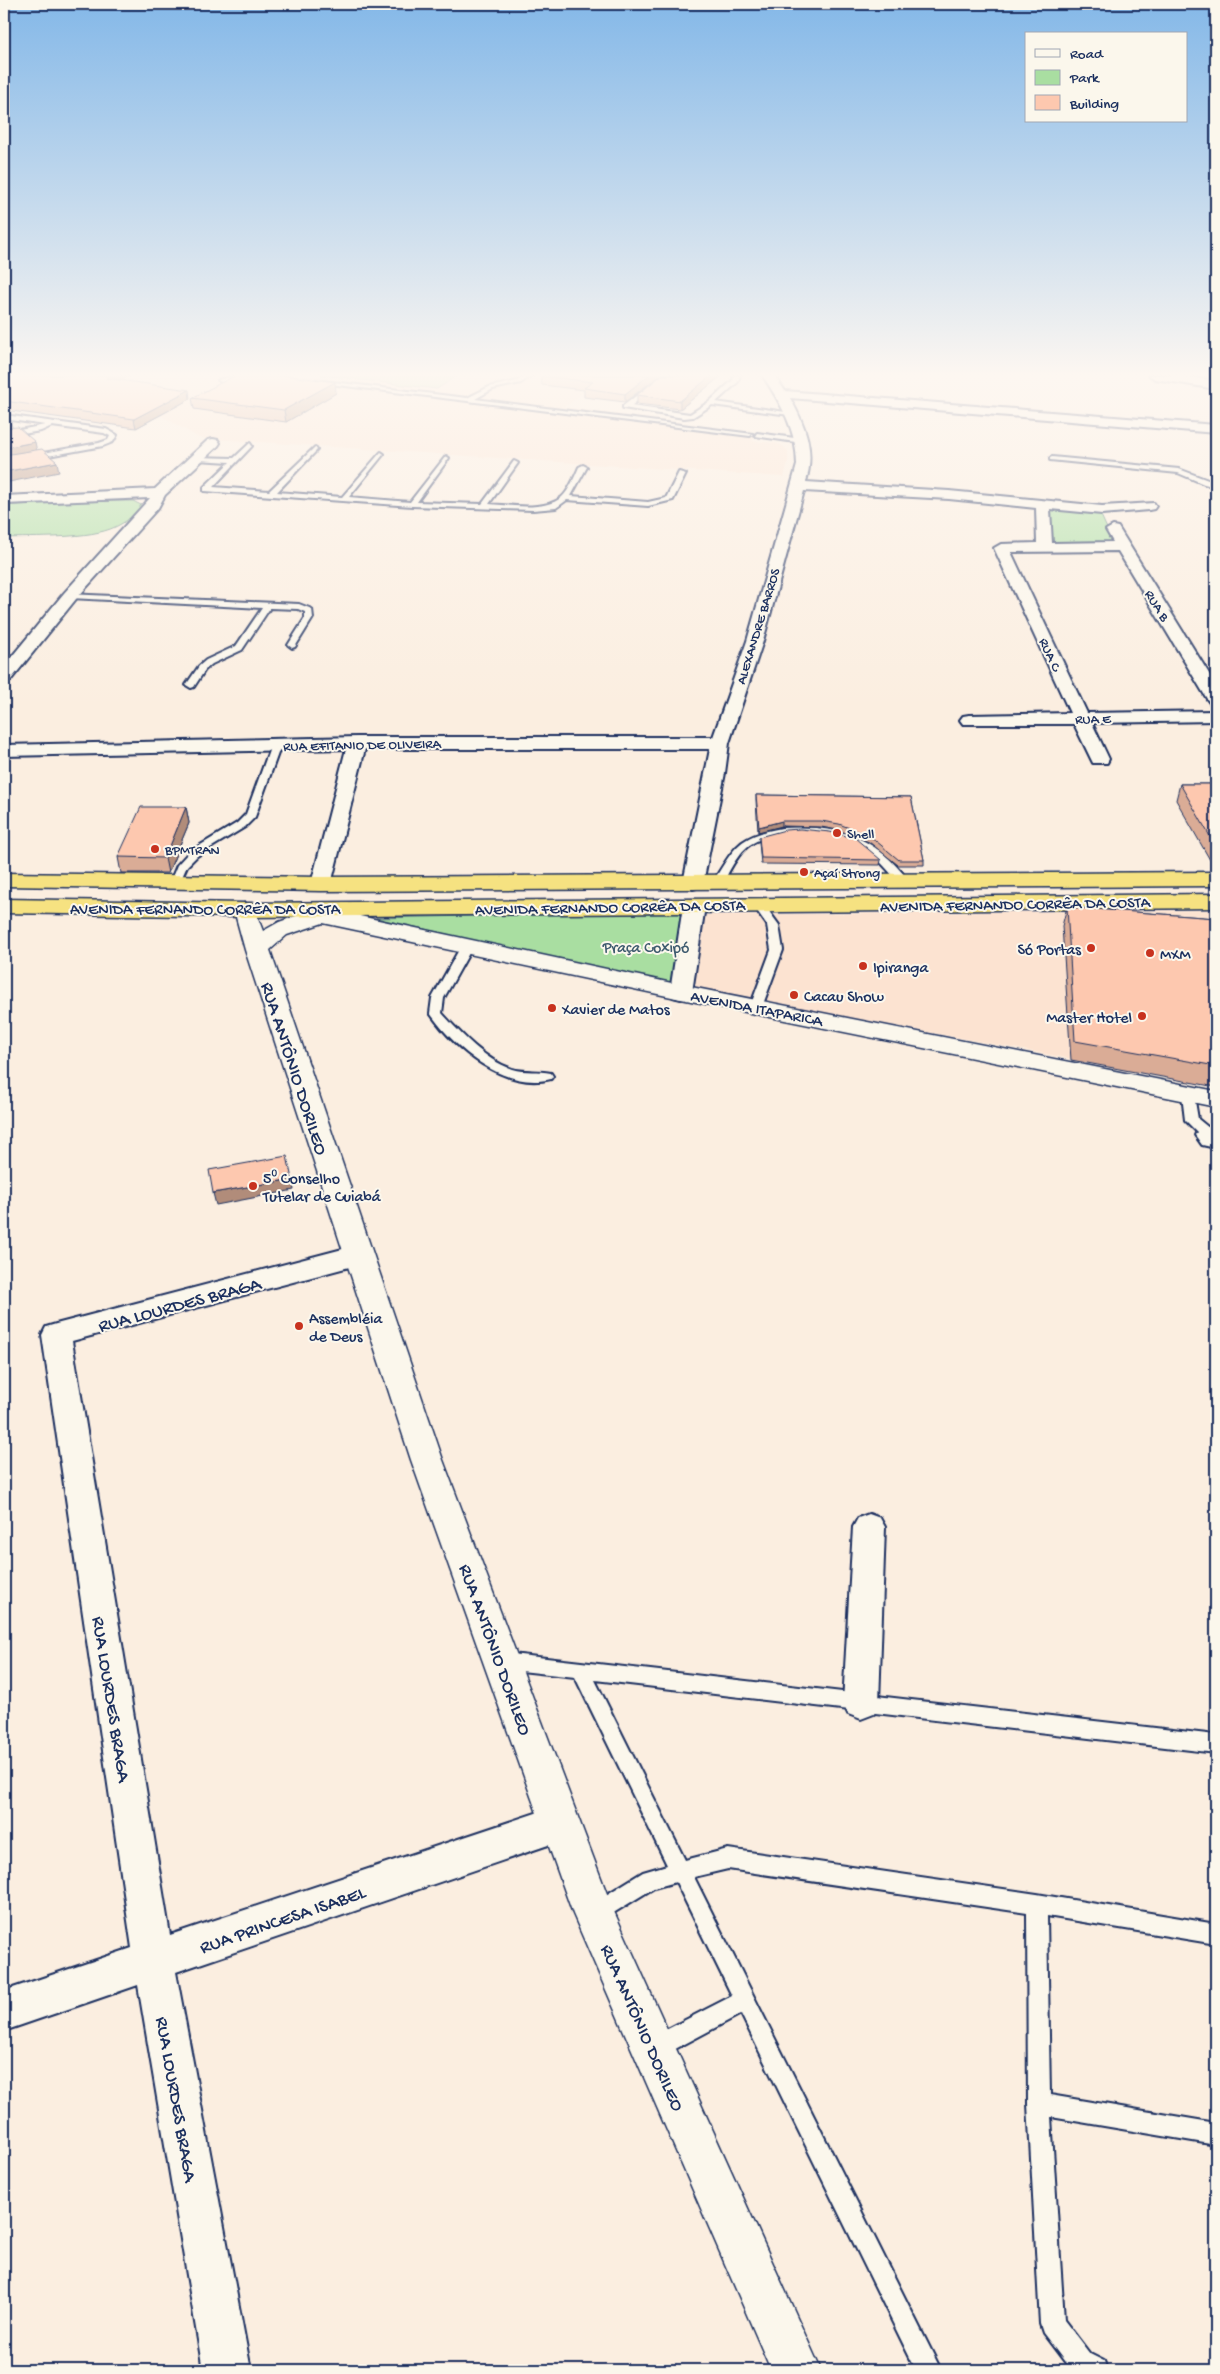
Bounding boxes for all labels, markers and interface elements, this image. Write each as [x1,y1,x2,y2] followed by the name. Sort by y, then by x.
[1025,32,1188,122] legend
[1070,46,1104,64] text: Road
[1069,70,1100,88] text: Park
[1069,96,1119,114] text: Building
[734,566,785,687] street label: ALEXANDRE BARROS
[1140,587,1173,626] street label: RUA B
[1034,636,1064,676] street label: RUA C
[1075,712,1112,729] street label: RUA E
[283,737,442,756] street label: RUA EFITANIO DE OLIVEIRA
[831,827,843,839] marker: Shell
[847,827,874,844] place label: Shell
[149,843,161,855] marker: BPMTRAN
[164,843,220,860] place label: BPMTRAN
[798,866,810,878] marker: Açaí Strong
[814,866,880,883] place label: Açaí Strong
[880,894,1152,918] street label: AVENIDA FERNANDO CORRÊA DA COSTA
[475,897,747,921] street label: AVENIDA FERNANDO CORRÊA DA COSTA
[70,901,342,921] street label: AVENIDA FERNANDO CORRÊA DA COSTA
[602,940,689,959] park label: Praça Coxipó
[1017,942,1082,961] place label: Só Portas
[1085,942,1097,954] marker: Só Portas
[1144,947,1156,959] marker: MXM
[1160,947,1192,966] place label: MXM
[857,960,869,972] marker: Ipiranga
[873,960,929,979] place label: Ipiranga
[254,980,332,1159] street label: RUA ANTÔNIO DORILEO
[689,988,826,1033] street label: AVENIDA ITAPARICA
[788,989,800,1001] marker: Cacau Show
[804,989,884,1008] place label: Cacau Show
[546,1002,558,1014] marker: Xavier de Matos
[561,1002,671,1021] place label: Xavier de Matos
[1046,1010,1132,1029] place label: Master Hotel
[1136,1010,1148,1022] marker: Master Hotel
[262,1169,382,1208] place label: 5⁰ Conselho Tutelar de Cuiabá
[247,1180,259,1192] marker: 5⁰ Conselho Tutelar de Cuiabá
[96,1273,266,1339] street label: RUA LOURDES BRAGA
[309,1311,384,1348] place label: Assembléia de Deus
[293,1320,305,1332] marker: Assembléia de Deus
[452,1561,536,1739] street label: RUA ANTÔNIO DORILEO
[85,1615,134,1786] street label: RUA LOURDES BRAGA
[197,1882,370,1960] street label: RUA PRINCESA ISABEL
[594,1941,688,2116] street label: RUA ANTÔNIO DORILEO
[149,2015,201,2186] street label: RUA LOURDES BRAGA

